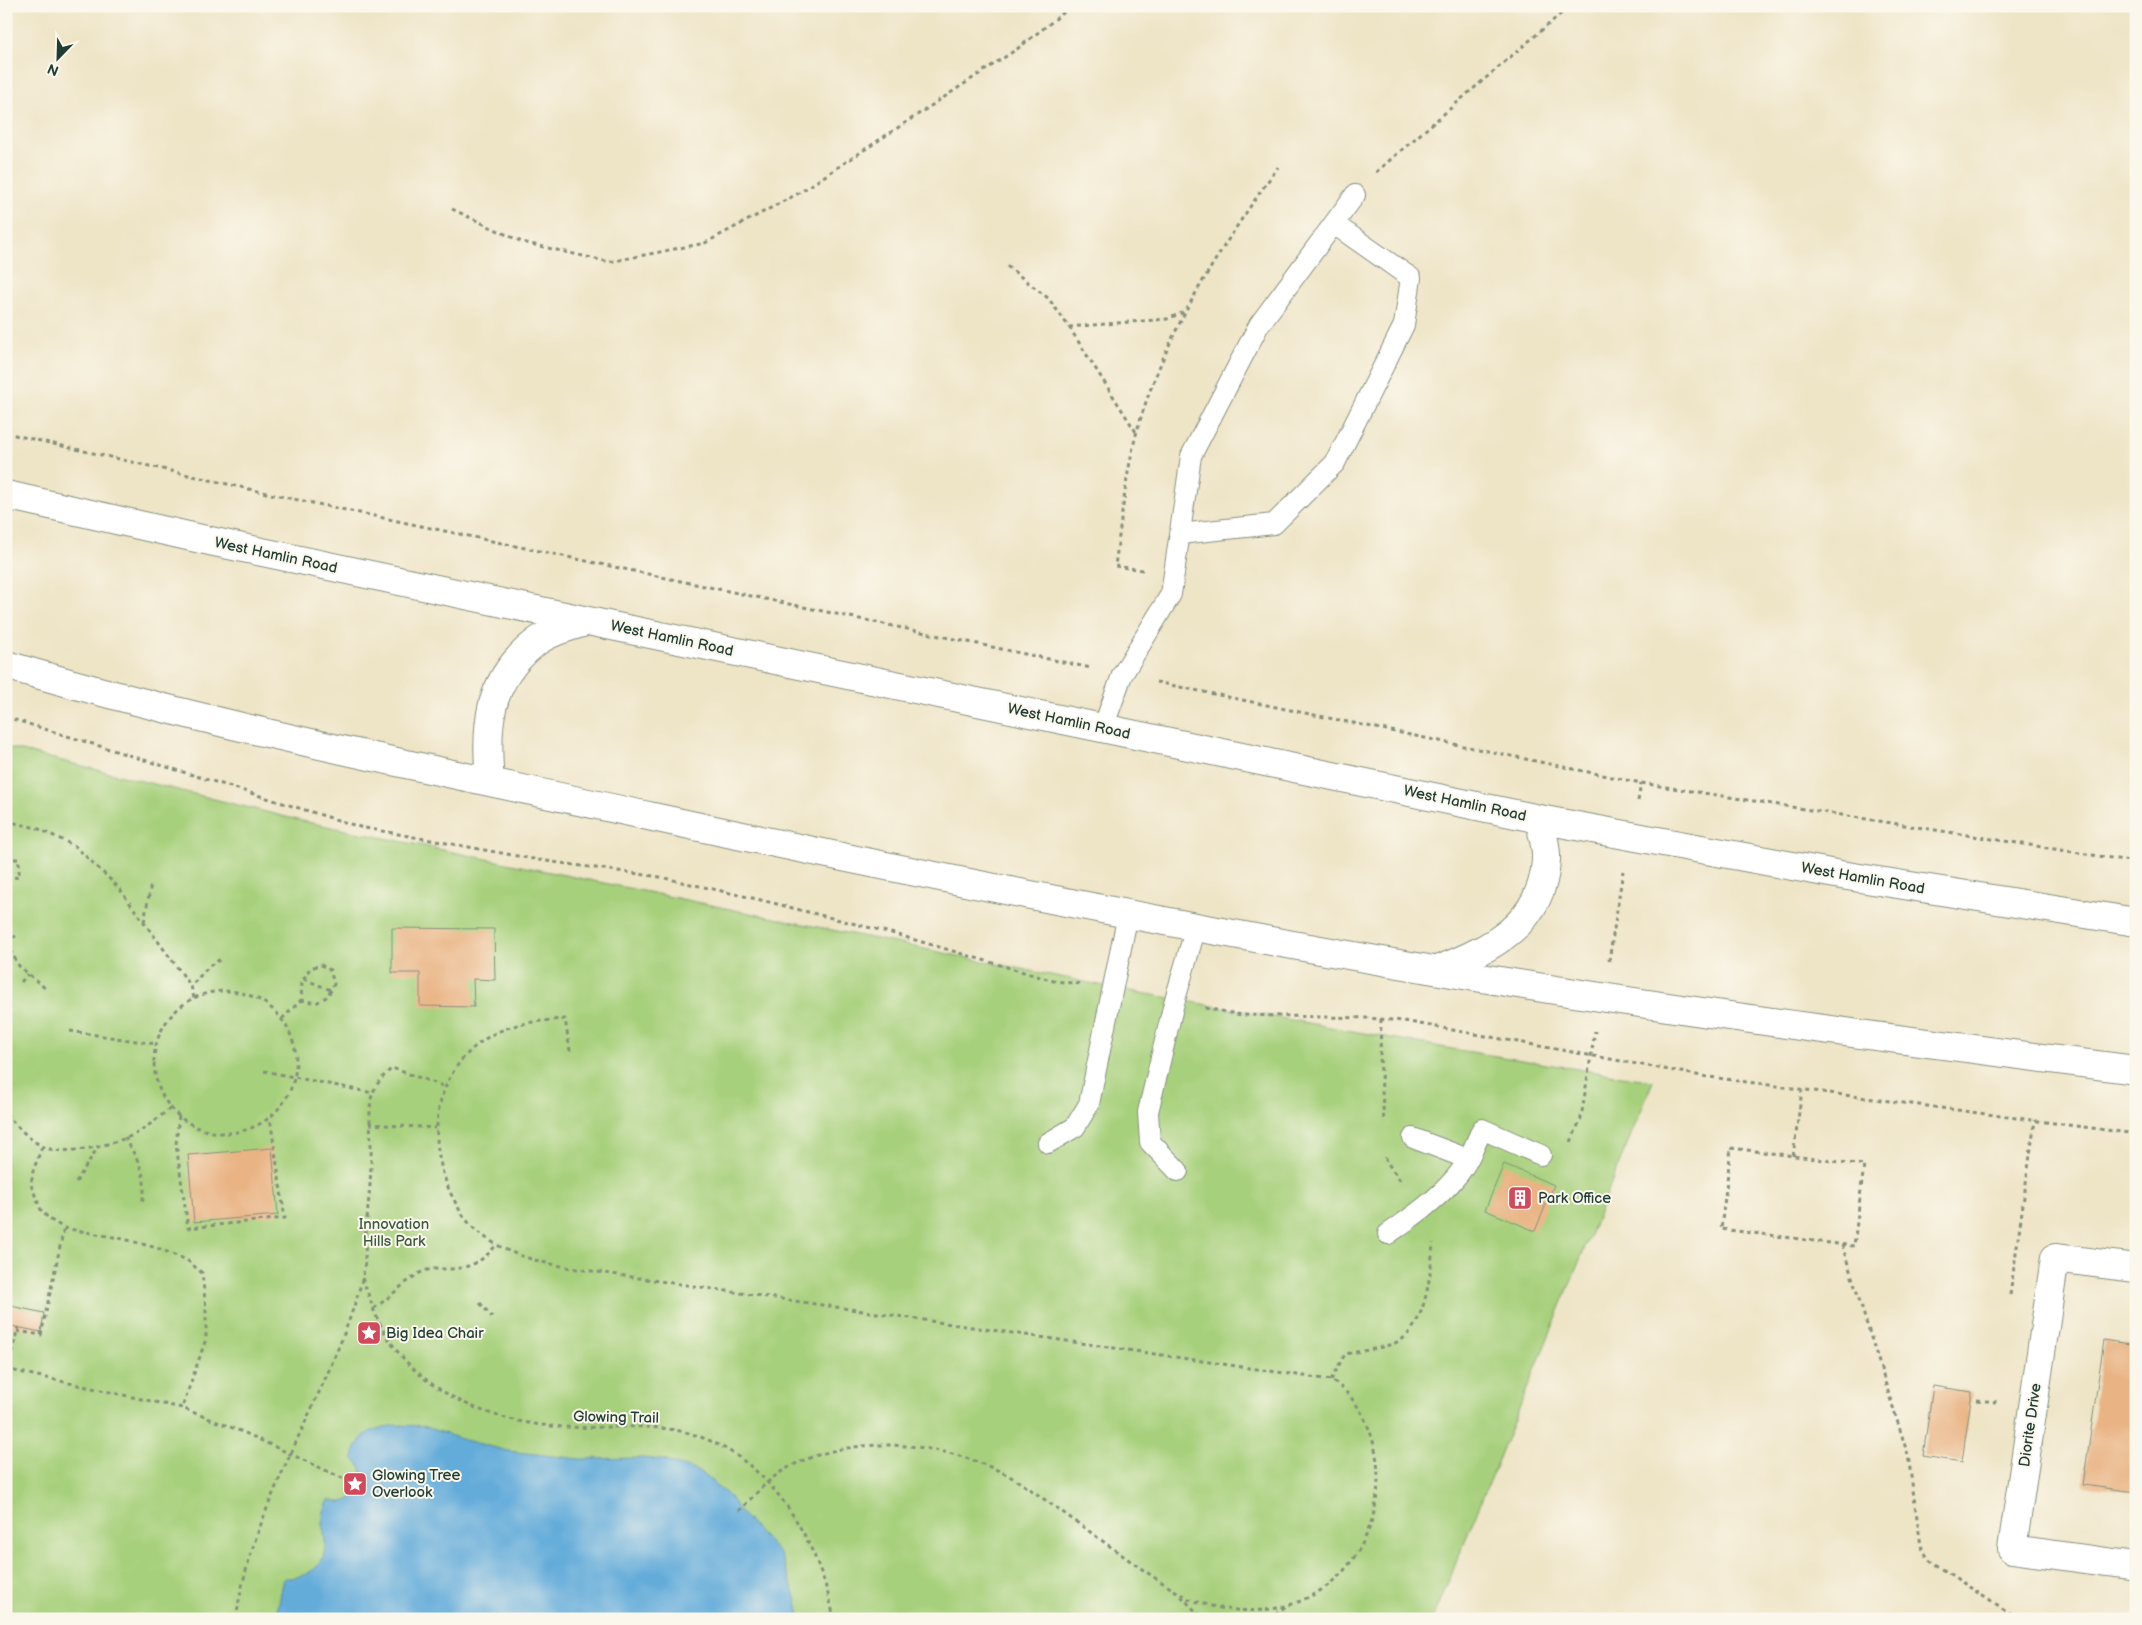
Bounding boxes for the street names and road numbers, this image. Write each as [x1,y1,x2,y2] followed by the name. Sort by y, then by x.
[213,533,339,578] street label: West Hamlin Road
[609,616,735,661] street label: West Hamlin Road
[1006,699,1132,744] street label: West Hamlin Road
[1402,781,1528,826] street label: West Hamlin Road
[1800,858,1926,899] street label: West Hamlin Road
[2015,1382,2046,1468] street label: Diorite Drive
[573,1407,659,1428] street label: Glowing Trail

